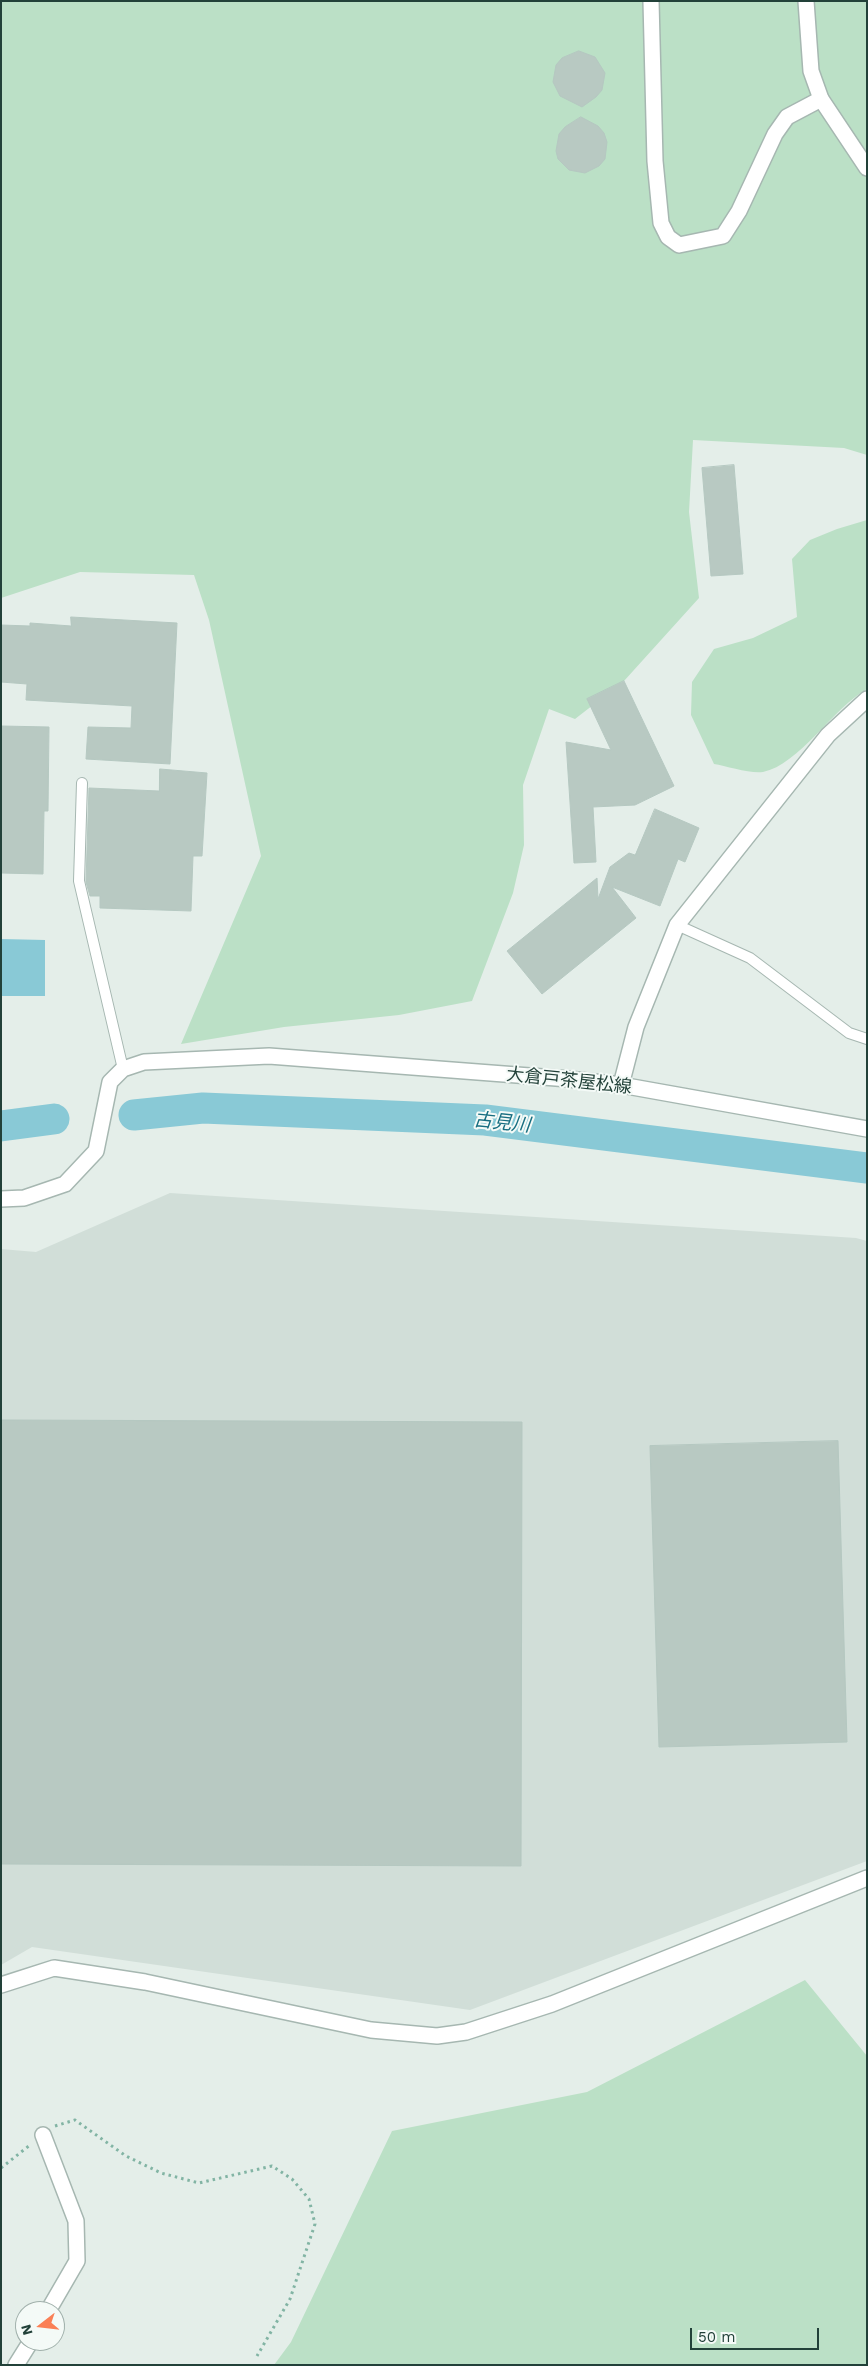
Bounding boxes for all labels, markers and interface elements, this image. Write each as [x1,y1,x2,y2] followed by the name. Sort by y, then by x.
[505,1064,633,1098] street label: 大倉戸茶屋松線
[472,1109,532,1137] water label: 古見川
[15,2301,65,2351] north arrow
[693,2318,822,2350] scale bar
[17,2323,36,2337] text: N
[698,2328,735,2346] text: 50 m

